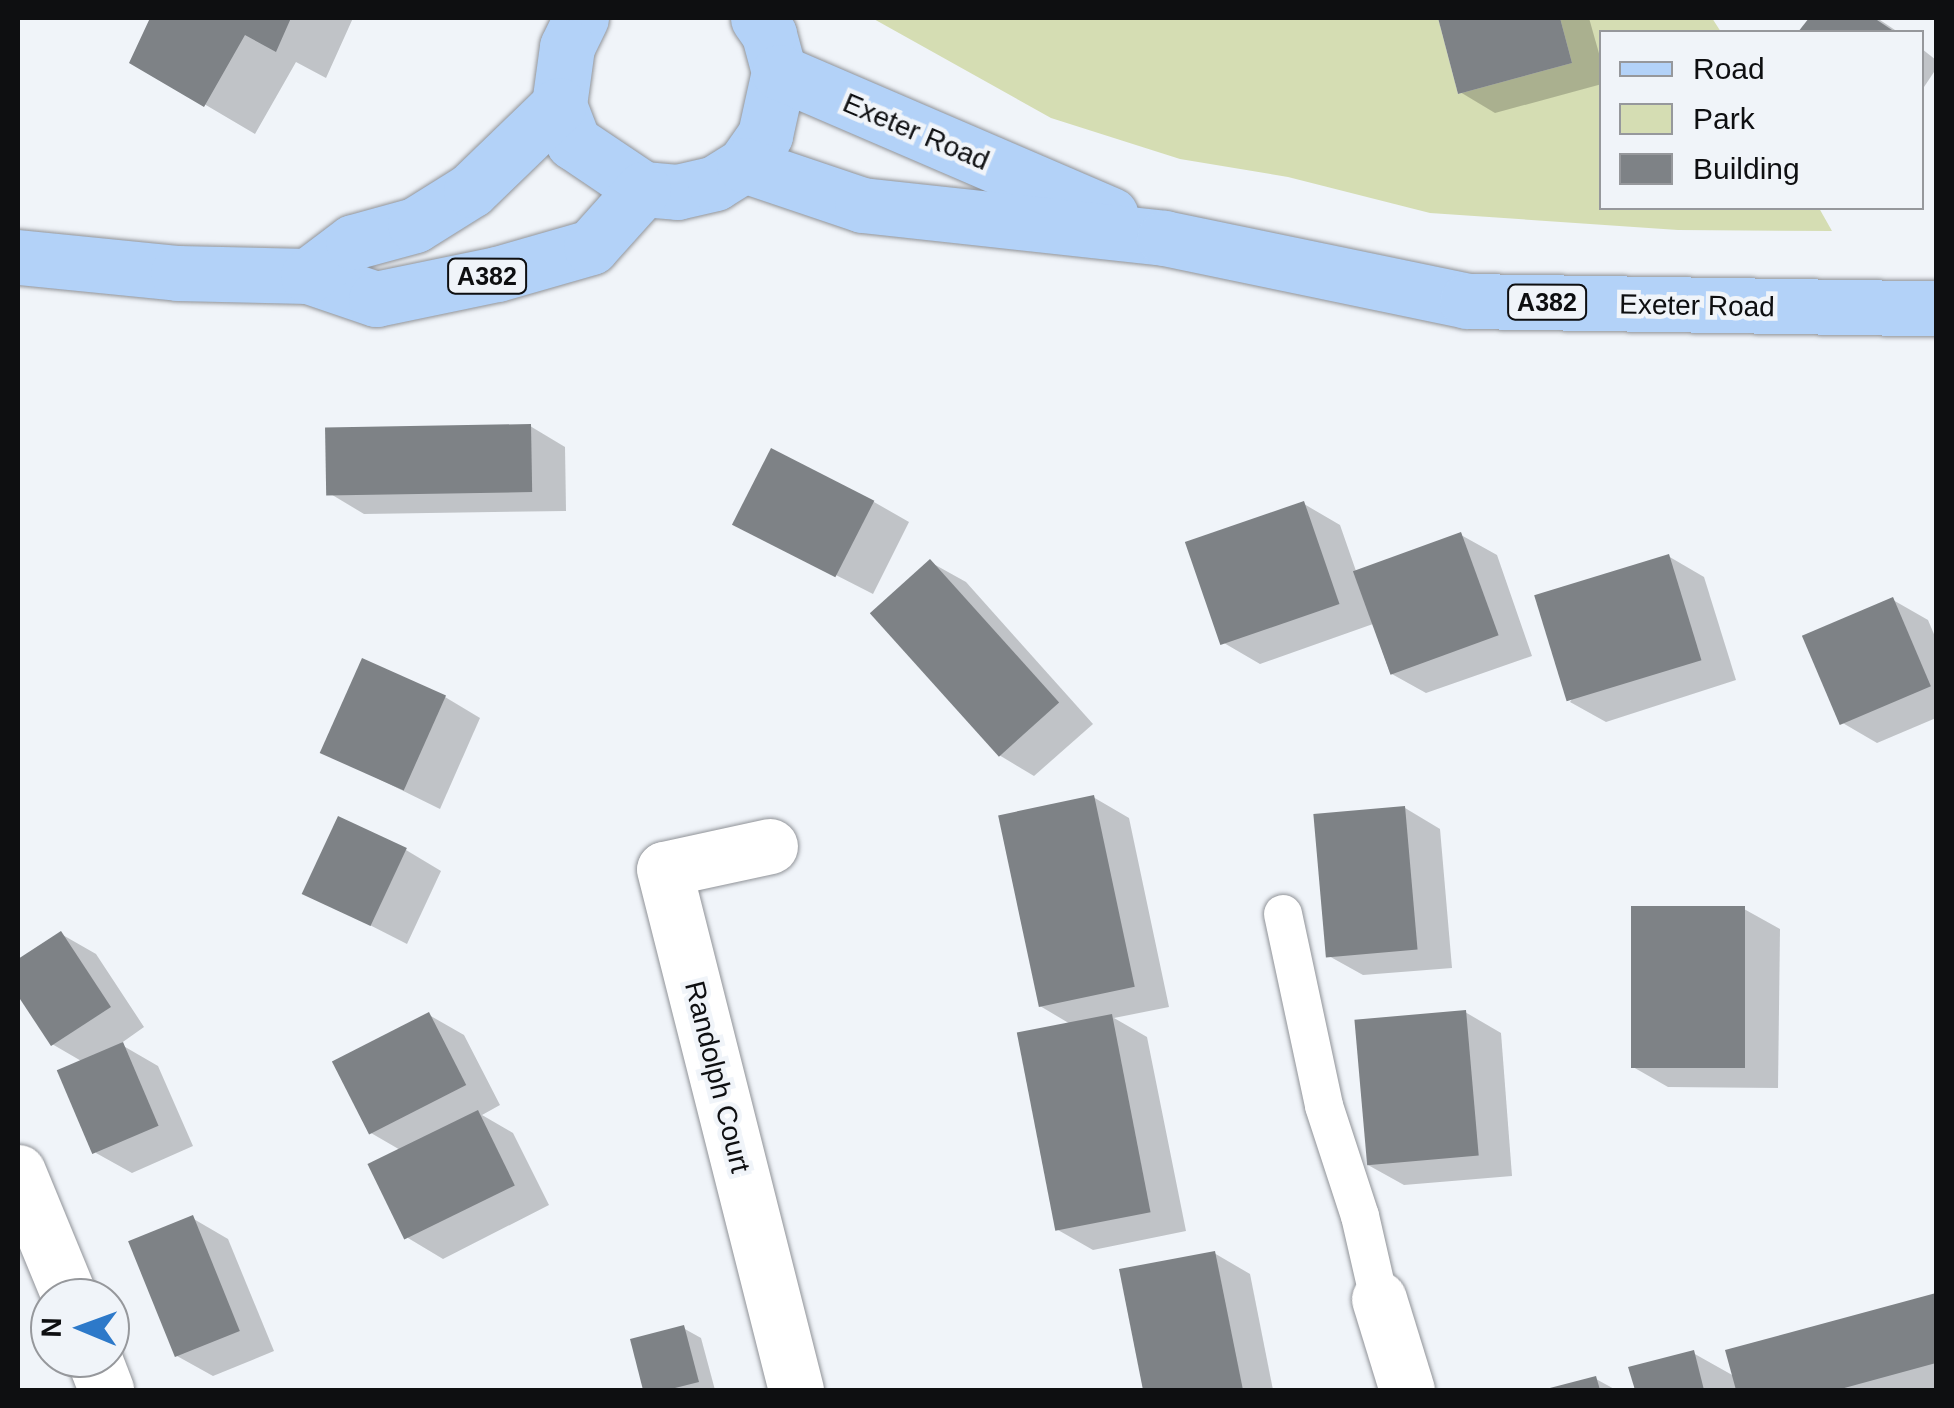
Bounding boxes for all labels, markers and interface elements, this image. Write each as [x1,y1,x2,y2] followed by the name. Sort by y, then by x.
[1599,30,1924,210] legend
[1693,52,1765,85] text: Road
[838,86,994,178] street label: Exeter Road
[1693,102,1755,135] text: Park
[1693,152,1800,185] text: Building
[447,256,527,296] road number: A382
[1507,282,1587,322] road number: A382
[1619,288,1775,324] street label: Exeter Road
[677,978,757,1176] street label: Randolph Court
[30,1278,130,1378] north arrow
[36,1317,67,1338] text: N

